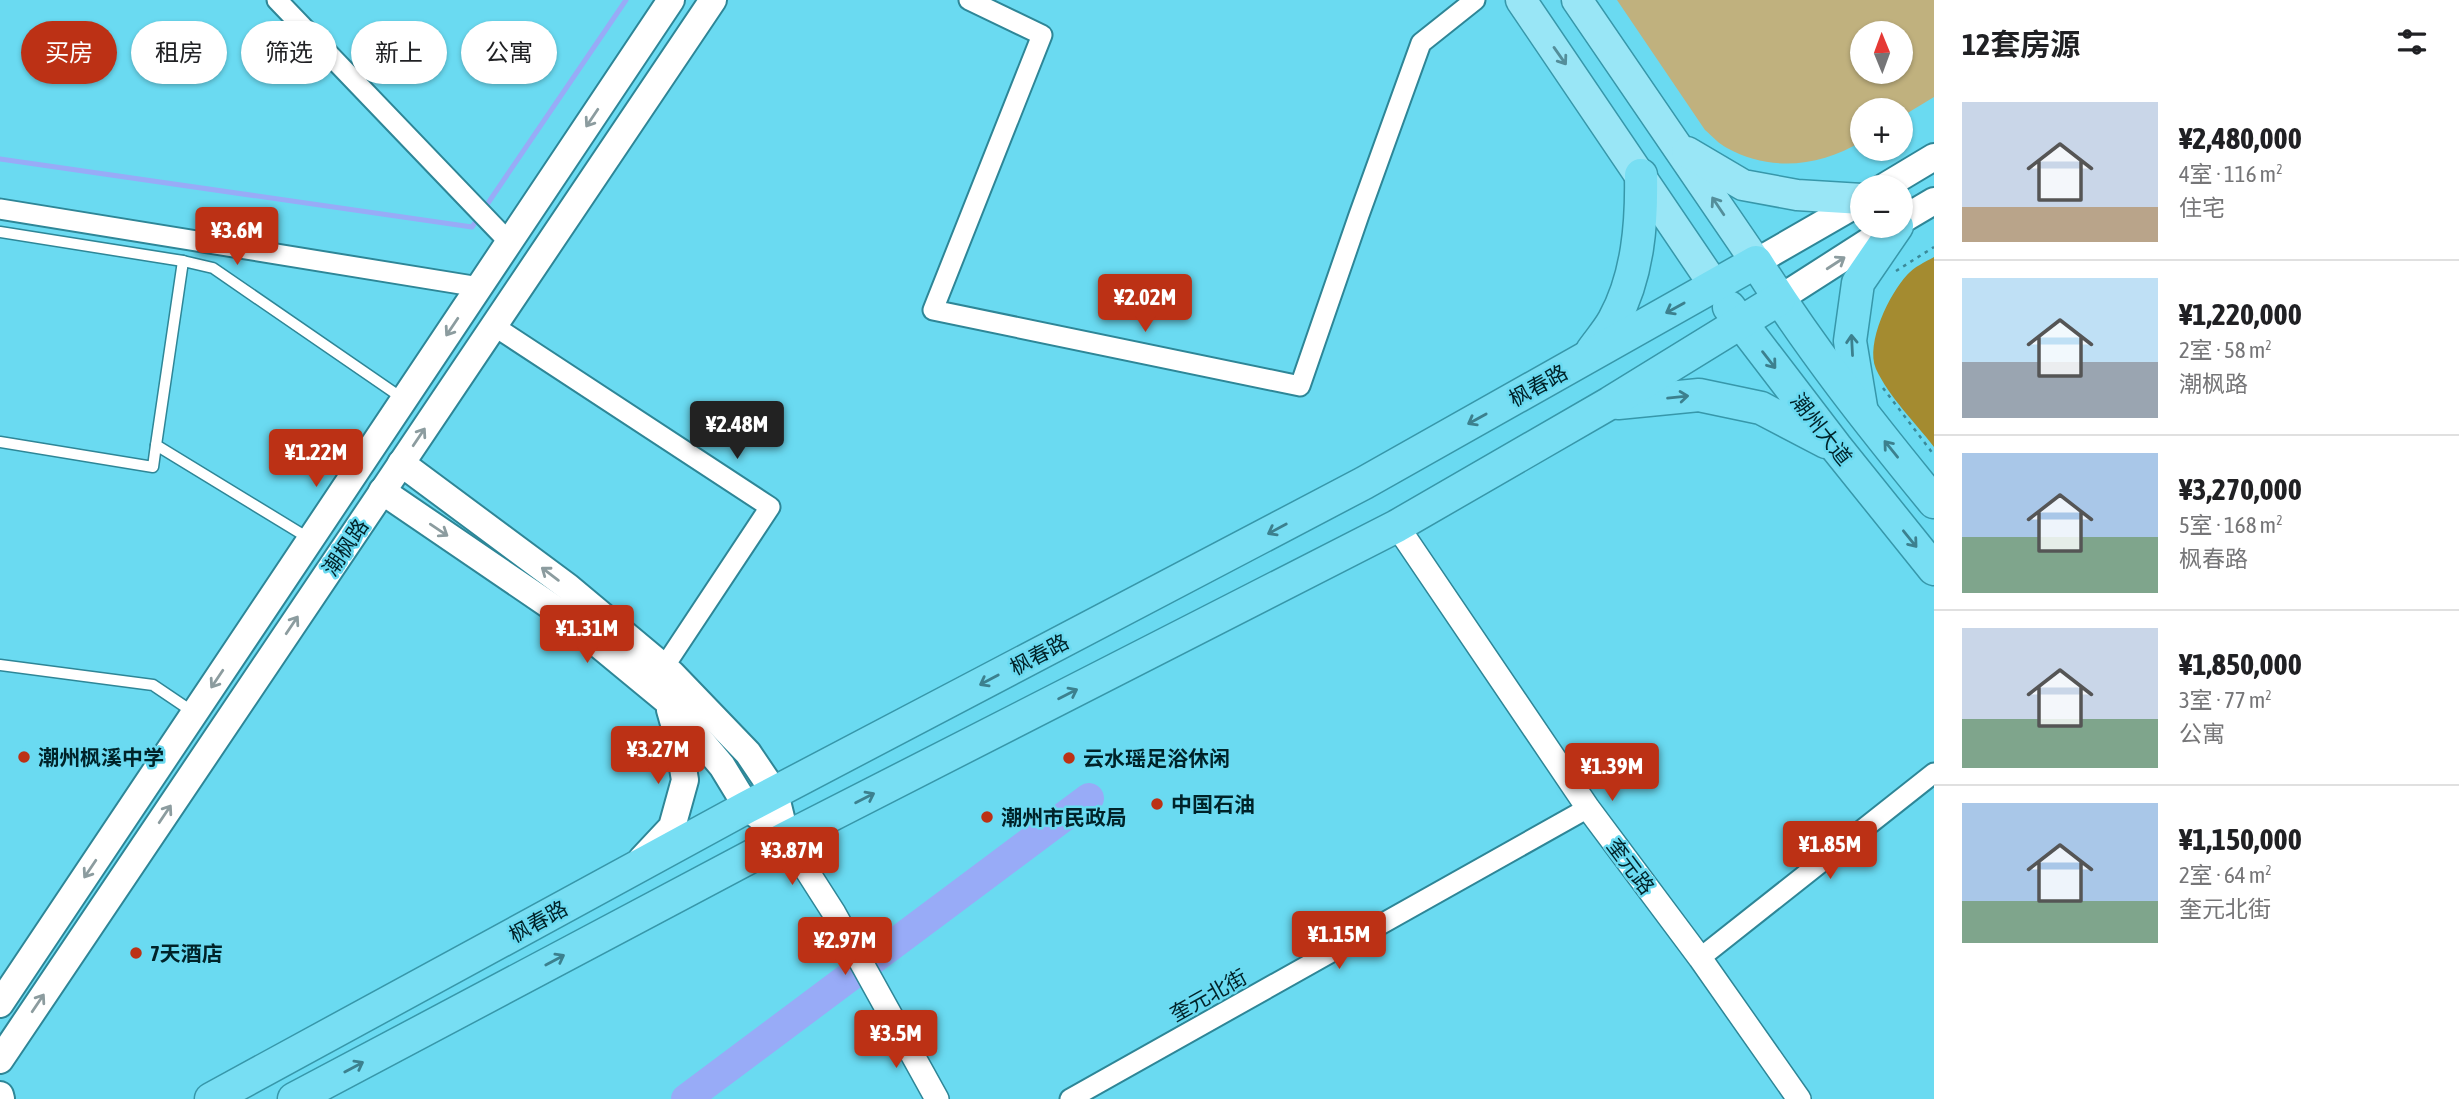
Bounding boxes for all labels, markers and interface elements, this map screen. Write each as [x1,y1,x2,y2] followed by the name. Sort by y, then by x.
[21,21,117,84] chip: 买房
[131,21,227,84] chip: 租房
[241,21,337,84] chip: 筛选
[351,21,447,84] chip: 新上
[461,21,557,84] chip: 公寓
[1850,21,1913,84] north arrow
[1850,21,1913,238] map controls
[2393,23,2431,61] icon: filters
[1962,27,2080,61] text: 12套房源
[1553,46,1567,65] one-way arrow
[1850,98,1913,161] button: +
[585,108,599,127] one-way arrow
[2179,121,2302,155] text: ¥2,480,000
[2018,130,2102,214] icon: home
[2179,161,2283,187] text: 4室 · 116 m²
[1850,175,1913,238] button: −
[2179,195,2225,221] text: 住宅
[1711,196,1725,216] one-way arrow
[188,208,286,267] pin: ¥3.6M
[211,217,263,243] text: ¥3.6M
[1826,255,1845,270] one-way arrow
[1088,274,1202,334] pin: ¥2.02M
[1114,284,1176,310] text: ¥2.02M
[2179,297,2302,331] text: ¥1,220,000
[1665,301,1685,315] one-way arrow
[2018,306,2102,390] icon: home
[445,317,459,337] one-way arrow
[1845,334,1858,357] one-way arrow
[2179,337,2272,363] text: 2室 · 58 m²
[1761,351,1776,369] one-way arrow
[1505,359,1571,411] street label: 枫春路
[2179,371,2248,397] text: 潮枫路
[1787,389,1857,469] street label: 潮州大道
[1666,390,1689,403] one-way arrow
[680,402,794,461] pin: ¥2.48M
[706,411,768,437] text: ¥2.48M
[1467,412,1487,426] one-way arrow
[412,427,426,447] one-way arrow
[259,430,373,489] pin: ¥1.22M
[285,439,347,465] text: ¥1.22M
[1883,440,1899,458] one-way arrow
[2179,472,2302,506] text: ¥3,270,000
[2018,481,2102,565] icon: home
[2179,512,2283,538] text: 5室 · 168 m²
[317,514,373,580] street label: 潮枫路
[1267,522,1288,536] one-way arrow
[428,523,448,537] one-way arrow
[1902,529,1917,547] one-way arrow
[2179,546,2248,572] text: 枫春路
[541,566,560,581] one-way arrow
[530,606,644,665] pin: ¥1.31M
[556,615,618,641] text: ¥1.31M
[285,616,299,636] one-way arrow
[1006,629,1072,679] street label: 枫春路
[2179,647,2302,681] text: ¥1,850,000
[2018,656,2102,740] icon: home
[209,669,223,689] one-way arrow
[979,674,1000,688] one-way arrow
[1057,687,1077,701] one-way arrow
[2179,687,2272,713] text: 3室 · 77 m²
[2179,721,2225,747] text: 公寓
[601,726,715,786] pin: ¥3.27M
[627,736,689,762] text: ¥3.27M
[1555,744,1669,803] pin: ¥1.39M
[38,745,164,769] place label: 潮州枫溪中学
[1083,746,1230,770] place label: 云水瑶足浴休闲
[16,749,32,765] marker: 潮州枫溪中学
[1061,750,1077,766] marker: 云水瑶足浴休闲
[1581,753,1643,779] text: ¥1.39M
[854,790,875,804] one-way arrow
[1171,792,1255,816] place label: 中国石油
[1149,796,1165,812] marker: 中国石油
[158,805,172,824] one-way arrow
[1001,805,1127,829] place label: 潮州市民政局
[979,809,995,825] marker: 潮州市民政局
[1773,822,1887,881] pin: ¥1.85M
[2179,822,2302,856] text: ¥1,150,000
[735,828,849,887] pin: ¥3.87M
[1799,831,1861,857] text: ¥1.85M
[2018,831,2102,915] icon: home
[1602,834,1660,898] street label: 奎元路
[761,837,823,863] text: ¥3.87M
[83,858,97,878] one-way arrow
[2179,862,2272,888] text: 2室 · 64 m²
[505,895,571,947] street label: 枫春路
[2179,896,2271,922] text: 奎元北街
[1282,912,1396,971] pin: ¥1.15M
[788,918,902,977] pin: ¥2.97M
[1308,921,1370,947] text: ¥1.15M
[814,927,876,953] text: ¥2.97M
[150,941,223,965] place label: 7天酒店
[128,945,144,961] marker: 7天酒店
[544,953,565,967] one-way arrow
[1165,964,1251,1026] street label: 奎元北街
[31,994,45,1013] one-way arrow
[847,1010,945,1070] pin: ¥3.5M
[870,1020,922,1046] text: ¥3.5M
[343,1060,364,1073] one-way arrow

